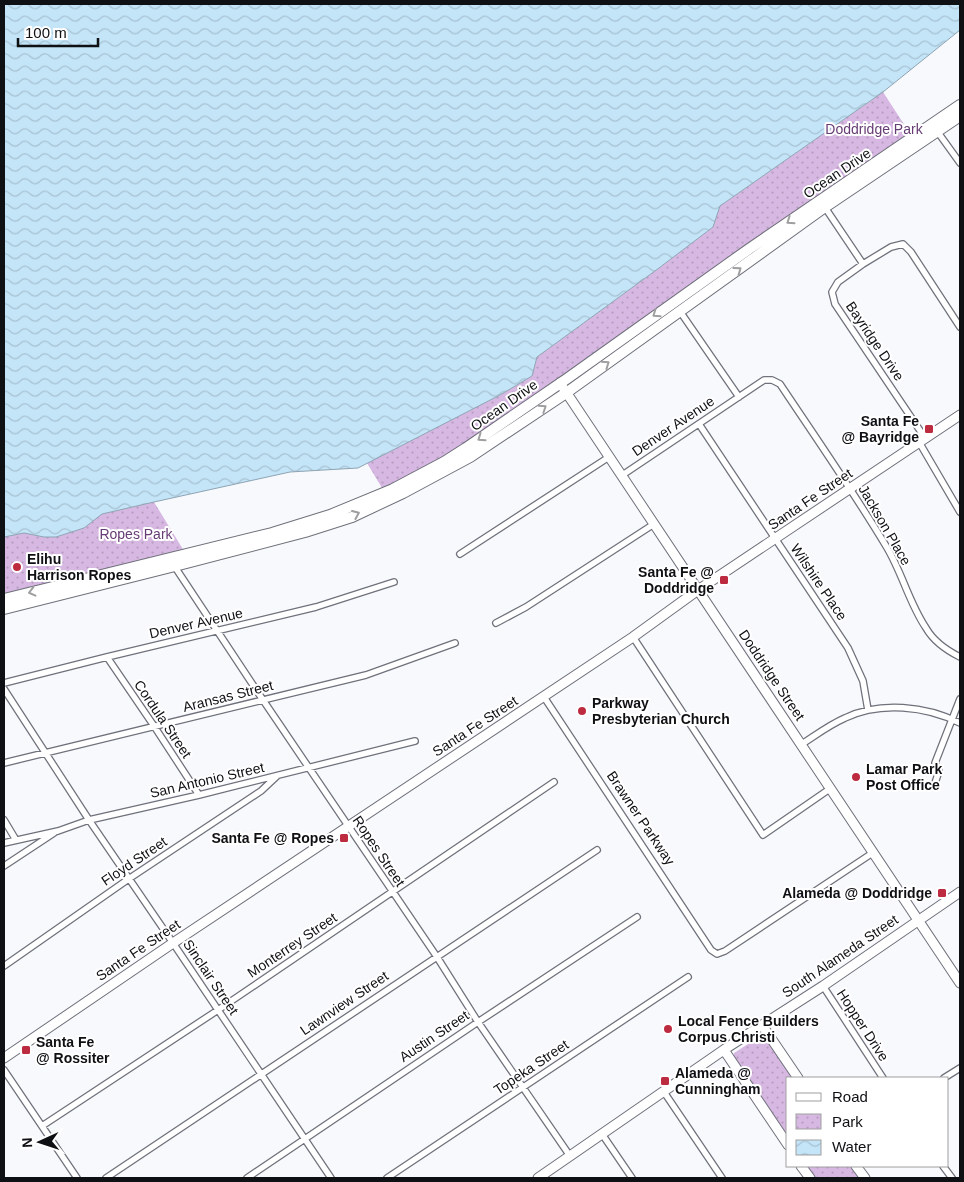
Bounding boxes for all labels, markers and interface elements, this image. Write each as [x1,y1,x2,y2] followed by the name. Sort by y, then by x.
[18,15,98,47] scale bar
[25,24,67,41] text: 100 m
[825,121,924,137] park label: Doddridge Park
[800,144,874,201] street label: Ocean Drive
[786,215,795,224] one-way arrow
[732,267,742,276] one-way arrow
[843,298,907,384] street label: Bayridge Drive
[653,308,662,317] one-way arrow
[600,361,610,370] one-way arrow
[468,376,541,434] street label: Ocean Drive
[629,393,717,459] street label: Denver Avenue
[537,405,546,414] one-way arrow
[842,413,919,445] place label: Santa Fe @ Bayridge
[923,423,935,435] marker: Santa Fe @ Bayridge
[477,432,486,441] one-way arrow
[765,465,855,533] street label: Santa Fe Street
[856,482,915,568] street label: Jackson Place
[351,510,360,521] one-way arrow
[99,526,174,542] park label: Ropes Park
[788,541,851,623] street label: Wilshire Place
[27,551,131,583] place label: Elihu Harrison Ropes
[11,561,23,573] marker: Elihu Harrison Ropes
[638,564,714,596] place label: Santa Fe @ Doddridge
[718,574,730,586] marker: Santa Fe @ Doddridge
[28,586,37,597] one-way arrow
[148,604,245,642] street label: Denver Avenue
[736,627,808,723] street label: Doddridge Street
[131,677,195,761] street label: Cordula Street
[181,677,275,715] street label: Aransas Street
[430,693,521,759] street label: Santa Fe Street
[592,695,730,727] place label: Parkway Presbyterian Church
[576,705,588,717] marker: Parkway Presbyterian Church
[148,759,266,801] street label: San Antonio Street
[866,761,942,793] place label: Lamar Park Post Office
[604,768,678,868] street label: Brawner Parkway
[850,771,862,783] marker: Lamar Park Post Office
[350,813,409,889] street label: Ropes Street
[211,830,334,846] place label: Santa Fe @ Ropes
[338,832,350,844] marker: Santa Fe @ Ropes
[98,833,170,889] street label: Floyd Street
[782,885,932,901] place label: Alameda @ Doddridge
[936,887,948,899] marker: Alameda @ Doddridge
[244,909,340,981] street label: Monterrey Street
[779,911,901,1001] street label: South Alameda Street
[93,916,183,984] street label: Santa Fe Street
[180,936,242,1018] street label: Sinclair Street
[297,968,391,1038] street label: Lawnview Street
[834,986,892,1064] street label: Hopper Drive
[396,1007,472,1065] street label: Austin Street
[678,1013,819,1045] place label: Local Fence Builders Corpus Christi
[662,1023,674,1035] marker: Local Fence Builders Corpus Christi
[36,1034,110,1066] place label: Santa Fe @ Rossiter
[491,1036,571,1098] street label: Topeka Street
[20,1044,32,1056] marker: Santa Fe @ Rossiter
[675,1065,761,1097] place label: Alameda @ Cunningham
[659,1075,671,1087] marker: Alameda @ Cunningham
[786,1077,949,1167] legend
[832,1088,868,1105] text: Road
[832,1113,863,1130] text: Park
[15,1117,65,1167] north arrow
[19,1137,35,1148] text: N
[832,1138,871,1155] text: Water

